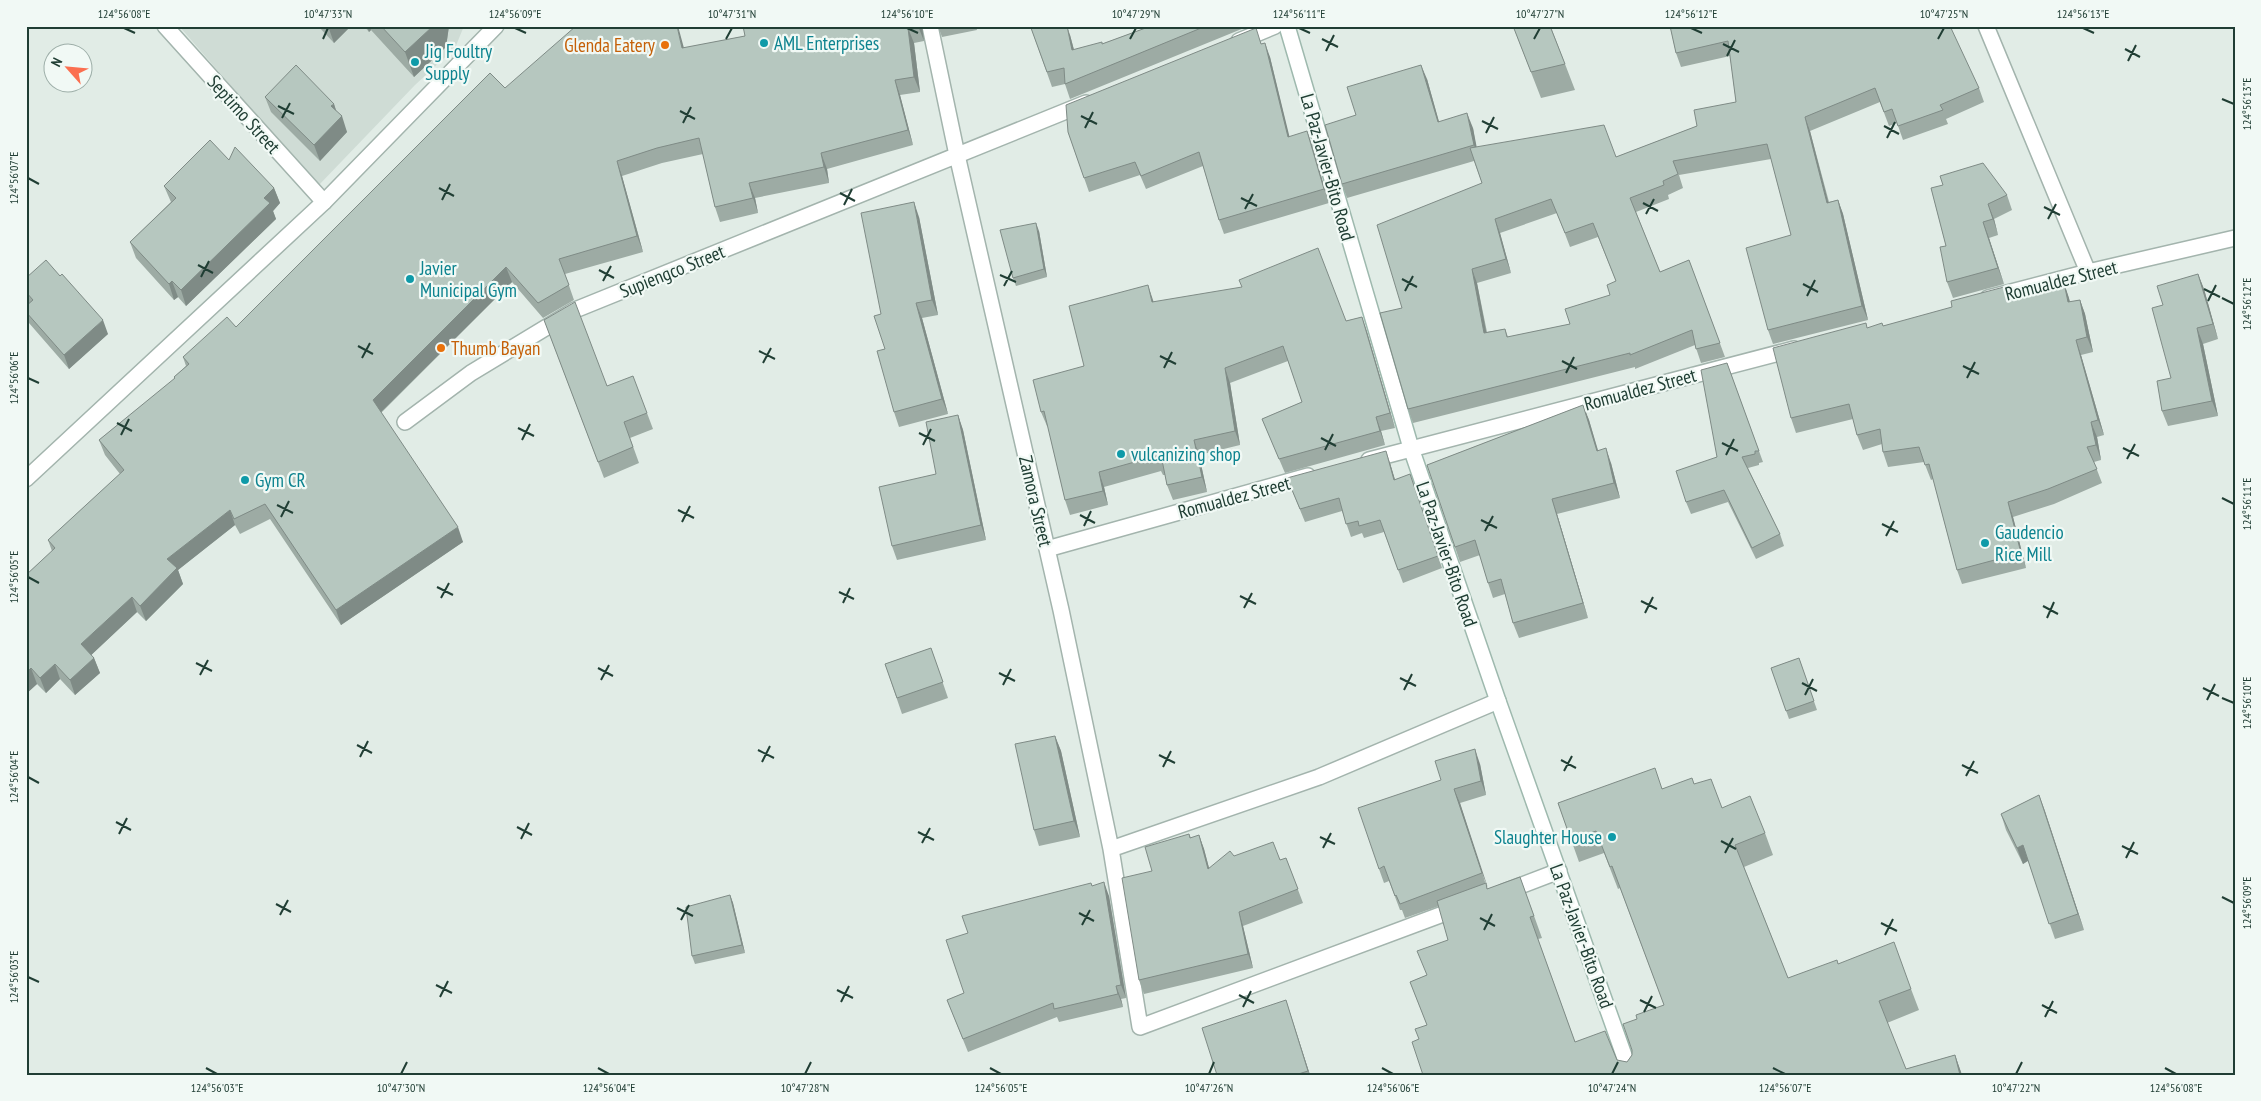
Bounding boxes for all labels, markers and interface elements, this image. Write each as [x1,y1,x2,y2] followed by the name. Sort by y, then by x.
[98,6,150,21] text: 124°56'08"E
[304,6,352,21] text: 10°47'33"N
[489,6,541,21] text: 124°56'09"E
[708,6,756,21] text: 10°47'31"N
[881,6,933,21] text: 124°56'10"E
[1112,6,1160,21] text: 10°47'29"N
[1273,6,1325,21] text: 124°56'11"E
[1516,6,1564,21] text: 10°47'27"N
[1665,6,1717,21] text: 124°56'12"E
[1920,6,1968,21] text: 10°47'25"N
[2057,6,2109,21] text: 124°56'13"E
[774,31,879,55] place label: AML Enterprises
[564,33,656,57] place label: Glenda Eatery
[758,37,770,49] marker: AML Enterprises
[424,39,493,85] place label: Jig Foultry Supply
[659,39,671,51] marker: Glenda Eatery
[42,42,92,92] north arrow
[47,55,66,70] text: N
[409,56,421,68] marker: Jig Foultry Supply
[202,70,286,159] street label: Septimo Street
[2239,78,2254,130] text: 124°56'13"E
[1296,91,1360,243] street label: La Paz-Javier-Bito Road
[6,152,21,204] text: 124°56'07"E
[616,239,729,303] street label: Supiengco Street
[2002,254,2120,306] street label: Romualdez Street
[419,256,517,302] place label: Javier Municipal Gym
[404,273,416,285] marker: Javier Municipal Gym
[2239,278,2254,330] text: 124°56'12"E
[451,336,540,360] place label: Thumb Bayan
[435,342,447,354] marker: Thumb Bayan
[6,352,21,404] text: 124°56'06"E
[1581,362,1699,415] street label: Romualdez Street
[1131,442,1241,466] place label: vulcanizing shop
[1115,448,1127,460] marker: vulcanizing shop
[1014,453,1058,549] street label: Zamora Street
[255,468,306,492] place label: Gym CR
[1175,470,1293,523] street label: Romualdez Street
[239,474,251,486] marker: Gym CR
[1411,478,1483,630] street label: La Paz-Javier-Bito Road
[2239,478,2254,530] text: 124°56'11"E
[1995,520,2064,566] place label: Gaudencio Rice Mill
[1979,537,1991,549] marker: Gaudencio Rice Mill
[6,551,21,603] text: 124°56'05"E
[2239,677,2254,729] text: 124°56'10"E
[6,751,21,803] text: 124°56'04"E
[1494,825,1602,849] place label: Slaughter House
[1606,831,1618,843] marker: Slaughter House
[1545,861,1619,1011] street label: La Paz-Javier-Bito Road
[2239,877,2254,929] text: 124°56'09"E
[6,951,21,1003] text: 124°56'03"E
[191,1080,243,1095] text: 124°56'03"E
[377,1080,425,1095] text: 10°47'30"N
[583,1080,635,1095] text: 124°56'04"E
[781,1080,829,1095] text: 10°47'28"N
[975,1080,1027,1095] text: 124°56'05"E
[1185,1080,1233,1095] text: 10°47'26"N
[1367,1080,1419,1095] text: 124°56'06"E
[1588,1080,1636,1095] text: 10°47'24"N
[1759,1080,1811,1095] text: 124°56'07"E
[1992,1080,2040,1095] text: 10°47'22"N
[2150,1080,2202,1095] text: 124°56'08"E

